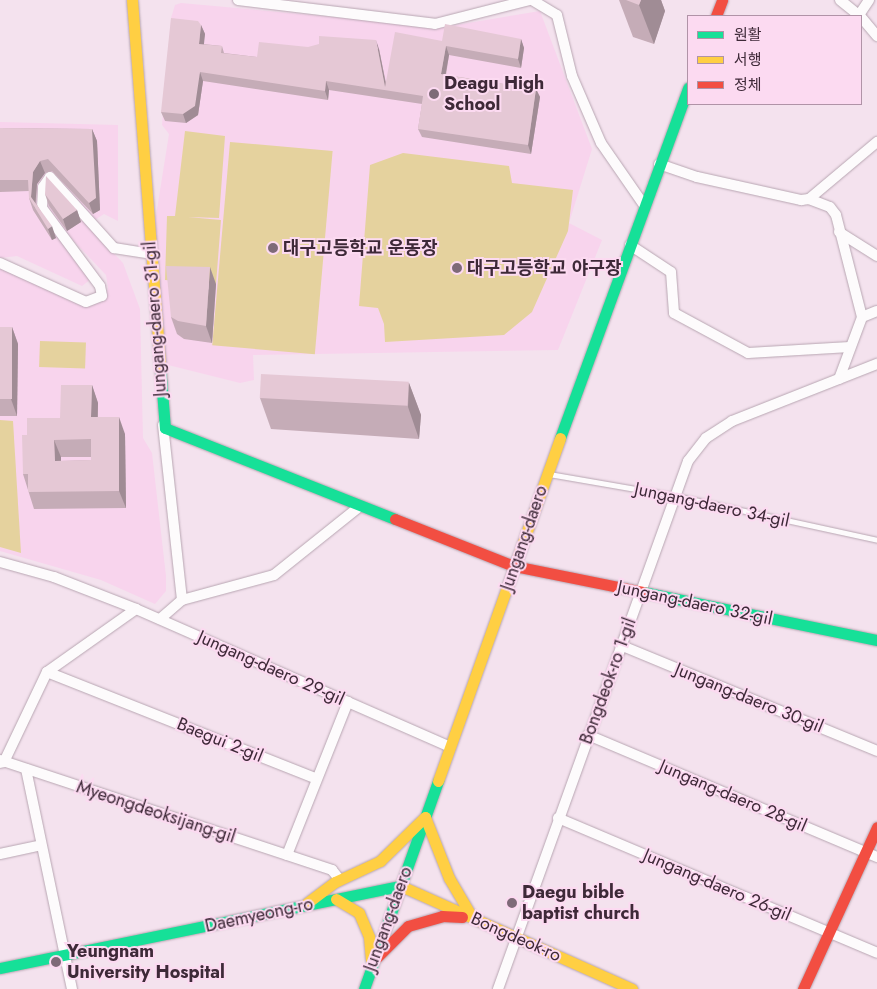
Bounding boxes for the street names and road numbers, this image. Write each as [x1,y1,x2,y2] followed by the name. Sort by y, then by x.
[139,241,171,397] street label: Jungang-daero 31-gil
[632,478,792,532] street label: Jungang-daero 34-gil
[496,483,552,593] street label: Jungang-daero
[616,576,774,630] street label: Jungang-daero 32-gil
[575,615,641,747] street label: Bongdeok-ro 1-gil
[194,626,348,710] street label: Jungang-daero 29-gil
[672,658,826,738] street label: Jungang-daero 30-gil
[174,713,266,767] street label: Baegui 2-gil
[656,755,810,837] street label: Jungang-daero 28-gil
[74,776,238,848] street label: Myeongdeoksijang-gil
[640,844,794,926] street label: Jungang-daero 26-gil
[359,864,417,974] street label: Jungang-daero
[203,893,315,937] street label: Daemyeong-ro
[468,908,564,966] street label: Bongdeok-ro

